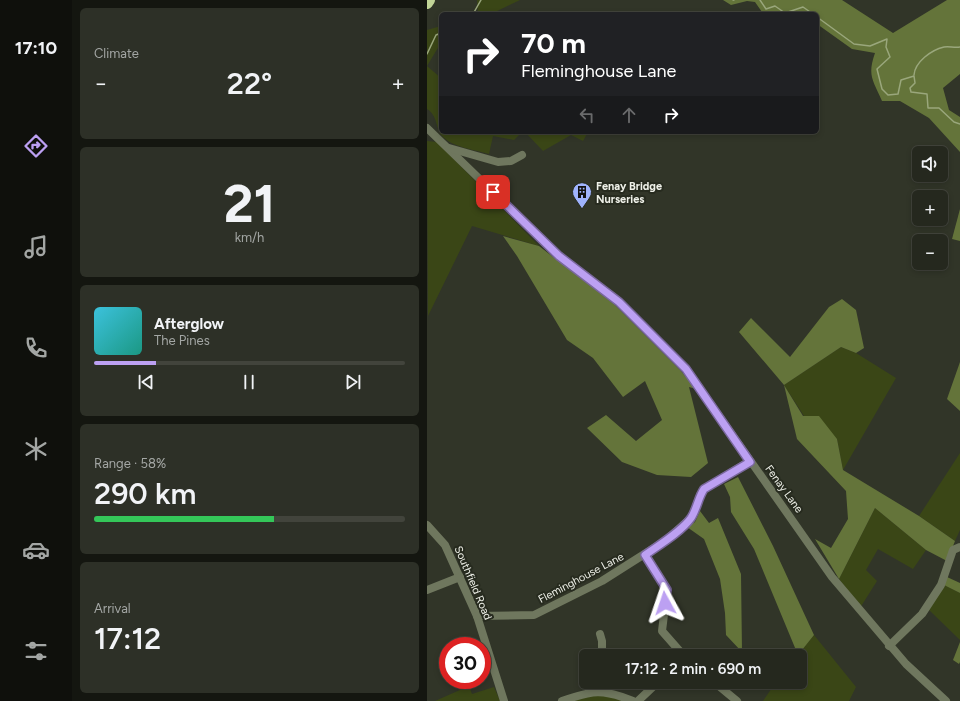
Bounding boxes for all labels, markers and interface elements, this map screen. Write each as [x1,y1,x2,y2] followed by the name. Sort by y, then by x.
[521,26,586,60] text: 70 m
[455,28,507,80] icon: right
[15,37,57,59] text: 17:10
[94,46,139,61] text: Climate
[521,60,676,82] text: Fleminghouse Lane
[227,65,272,102] text: 22°
[94,70,108,97] text: −
[391,70,405,97] text: +
[576,104,598,126] icon: left
[618,104,640,126] icon: ahead
[660,104,682,126] icon: right
[22,132,50,160] icon: directions
[912,146,948,270] map controls
[912,146,948,182] button: sound
[223,173,276,235] text: 21
[476,175,510,209] pin
[596,180,662,206] place label: Fenay Bridge Nurseries
[482,181,504,203] icon: arrive
[571,181,593,209] building icon: Fenay Bridge Nurseries
[912,190,948,226] button: +
[235,230,264,245] text: km/h
[22,233,50,261] icon: music
[912,234,948,270] button: −
[154,315,224,333] text: Afterglow
[154,333,210,348] text: The Pines
[22,334,50,362] icon: phone
[135,371,157,393] icon: previous
[238,371,260,393] icon: pause
[342,371,364,393] icon: next
[22,435,50,463] icon: climate
[94,456,166,471] text: Range · 58%
[762,463,806,515] street label: Fenay Lane
[94,475,196,512] text: 290 km
[22,536,50,564] icon: car
[452,544,494,622] street label: Southfield Road
[536,550,626,606] street label: Fleminghouse Lane
[644,582,686,624] position arrow
[94,601,131,616] text: Arrival
[94,620,161,657] text: 17:12
[22,637,50,665] icon: filters
[439,637,491,689] speed limit sign: 30
[625,660,761,678] text: 17:12 · 2 min · 690 m

